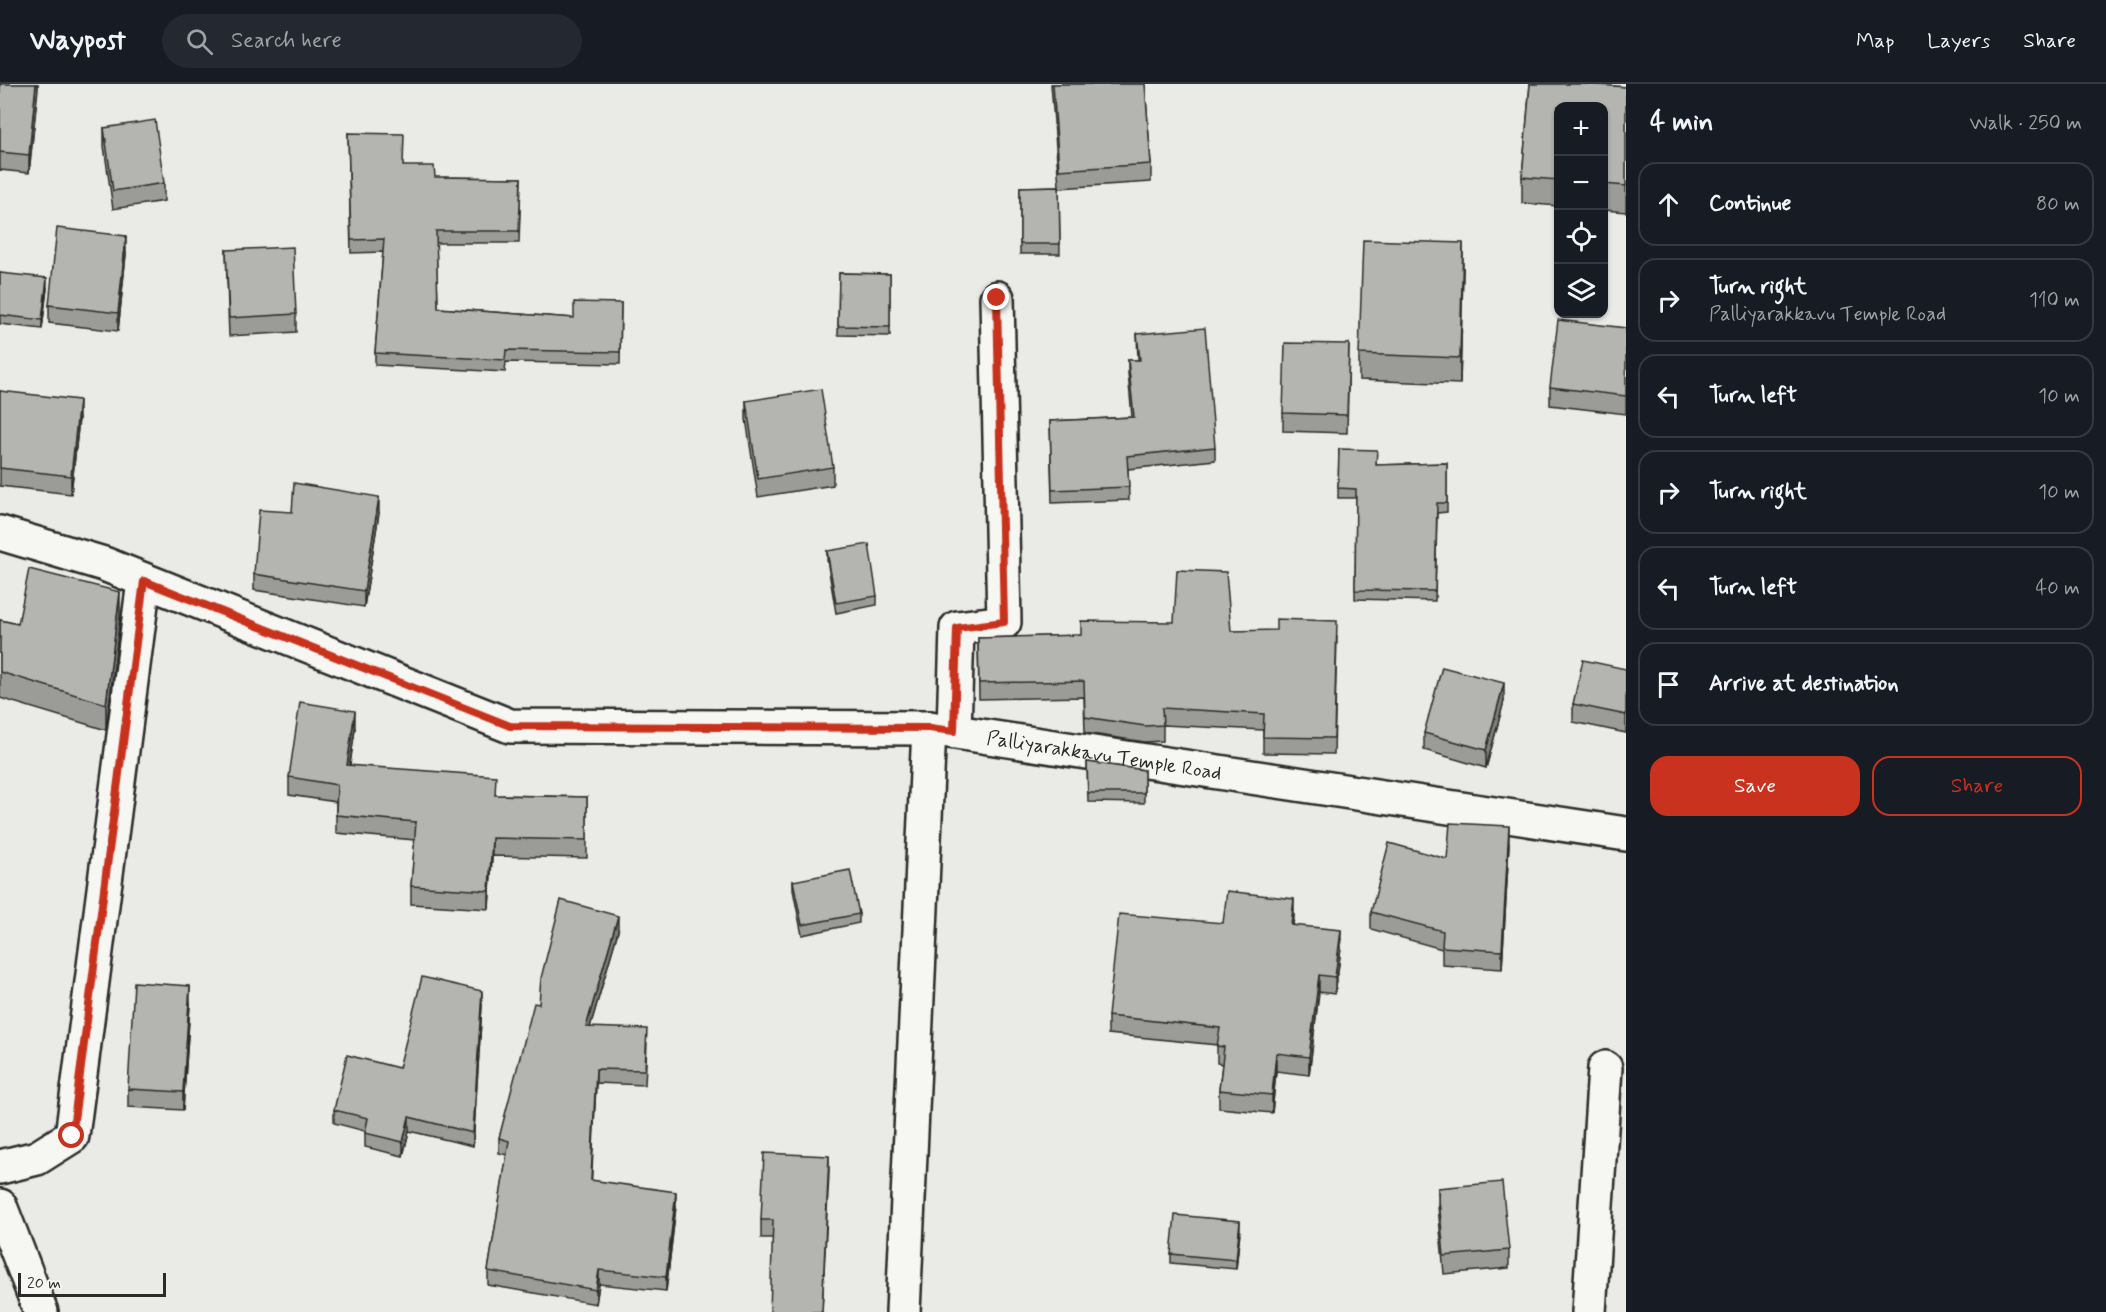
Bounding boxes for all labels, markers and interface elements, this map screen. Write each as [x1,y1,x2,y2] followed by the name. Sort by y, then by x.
[162,14,582,68] search box
[30,23,126,60] text: Waypost
[183,25,216,58] icon: search
[231,27,342,55] text: Search here
[1856,27,1894,55] text: Map
[1927,27,1990,55] text: Layers
[2023,27,2076,55] text: Share
[1554,102,1608,318] map controls
[1554,102,1608,156] button: +
[1650,106,1713,140] text: 4 min
[1970,110,2082,137] text: Walk · 250 m
[1554,156,1608,210] button: −
[1652,188,1685,221] icon: ahead
[1709,190,1791,218] text: Continue
[2036,191,2080,218] text: 80 m
[1554,210,1608,264] button: locate
[1554,264,1608,318] button: layers
[1709,273,1807,301] text: Turn right
[983,284,1009,310] route end
[1652,284,1685,317] icon: right
[2029,287,2080,314] text: 110 m
[1709,301,1946,328] text: Palliyarakkavu Temple Road
[1652,380,1685,413] icon: left
[1709,382,1797,410] text: Turn left
[2038,383,2080,410] text: 10 m
[1652,476,1685,509] icon: right
[1709,478,1807,506] text: Turn right
[2038,479,2080,506] text: 10 m
[1652,572,1685,605] icon: left
[1709,574,1797,602] text: Turn left
[2036,575,2080,602] text: 40 m
[1652,668,1685,701] icon: arrive
[1709,670,1899,698] text: Arrive at destination
[985,725,1223,787] street label: Palliyarakkavu Temple Road
[1650,756,1860,816] button: Save
[1872,756,2082,816] button: Share
[58,1122,84,1148] route start
[18,1270,166,1298] scale bar
[27,1273,61,1294] text: 20 m

